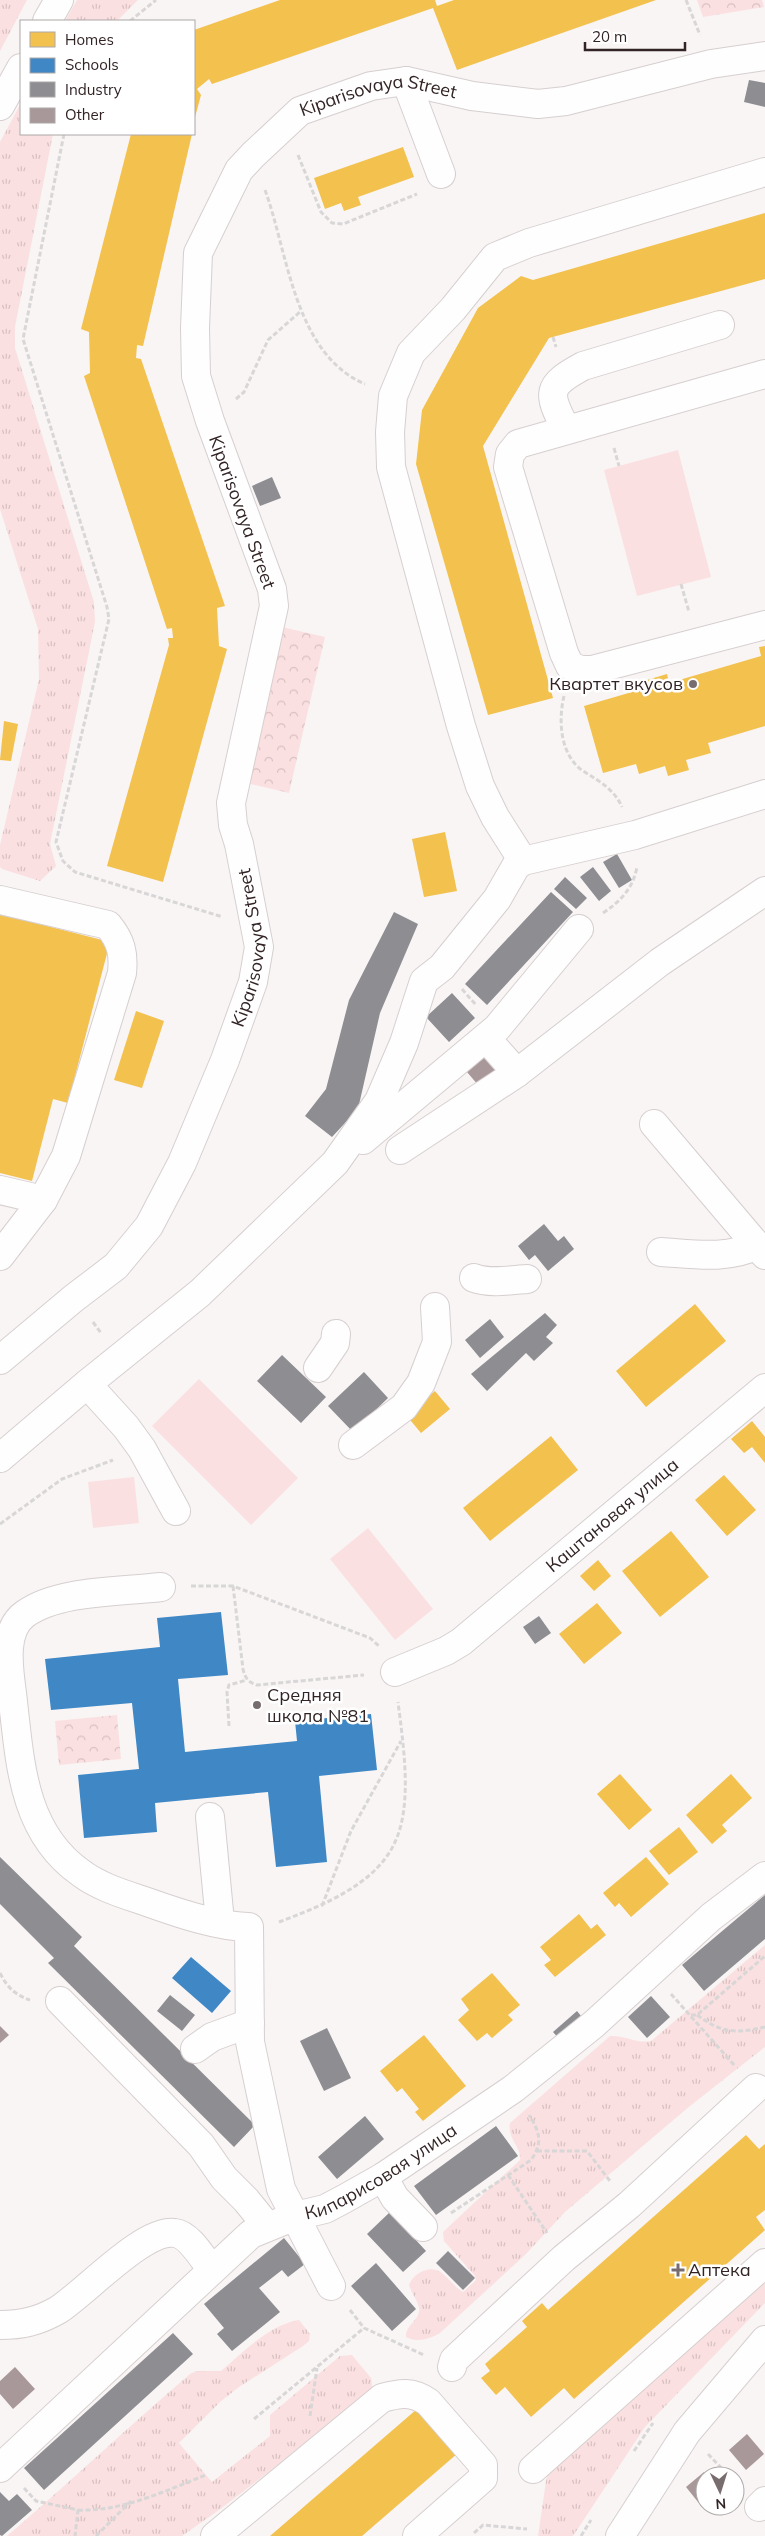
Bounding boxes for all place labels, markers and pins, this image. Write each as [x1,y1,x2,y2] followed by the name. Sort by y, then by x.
[549,672,683,695] place label: Квартет вкусов
[687,678,699,690] marker: Квартет вкусов
[267,1683,369,1727] place label: Средняя школа №81
[251,1699,263,1711] marker: Средняя школа №81
[688,2258,751,2281] place label: Аптека
[672,2264,684,2276] marker: Аптека

